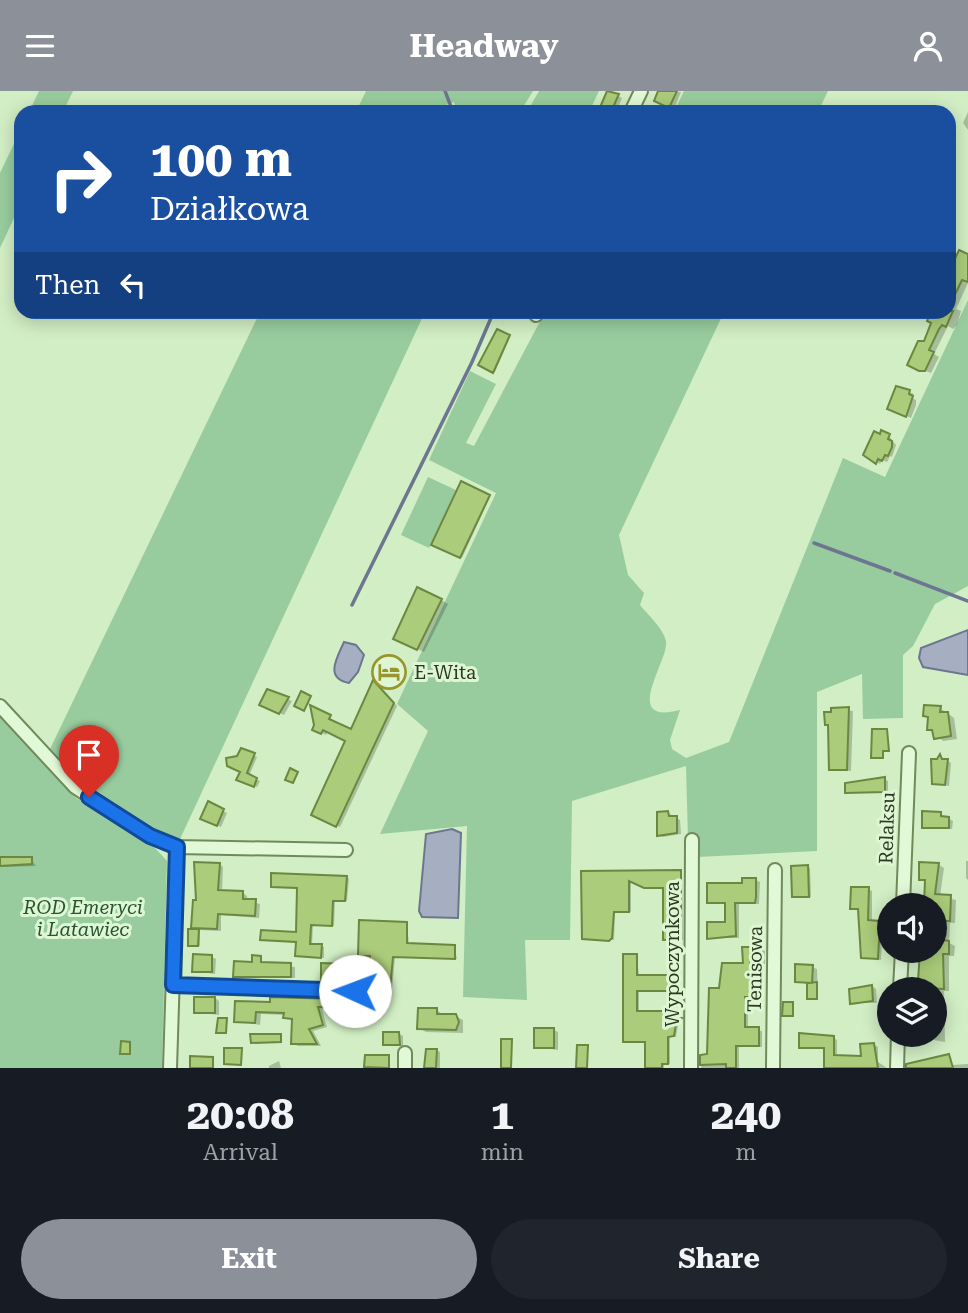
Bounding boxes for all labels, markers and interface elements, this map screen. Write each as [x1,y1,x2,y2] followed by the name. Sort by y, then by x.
[21,27,59,65] icon: menu
[409,27,559,65] text: Headway
[909,27,947,65] icon: person
[150,131,292,188] text: 100 m
[35,133,126,224] icon: right
[150,190,309,228] text: Działkowa
[114,266,152,304] icon: left
[35,270,100,300] text: Then
[370,653,408,691] hotel icon: E-Wita
[414,661,477,684] place label: E-Wita
[59,725,119,797] pin
[70,736,108,774] icon: arrive
[874,791,900,864] street label: Relaksu
[661,880,684,1027] street label: Wypoczynkowa
[877,893,947,1047] map controls
[877,893,947,963] button: sound
[22,896,143,941] park label: ROD Emeryci i Latawiec
[743,925,767,1012] street label: Tenisowa
[318,954,392,1028] position arrow
[877,977,947,1047] button: layers
[187,1090,294,1139] text: 20:08
[491,1090,514,1139] text: 1
[711,1090,781,1139] text: 240
[203,1139,278,1166] text: Arrival
[481,1139,524,1166] text: min
[735,1139,756,1166] text: m
[21,1219,477,1299] button: Exit
[491,1219,947,1299] button: Share

